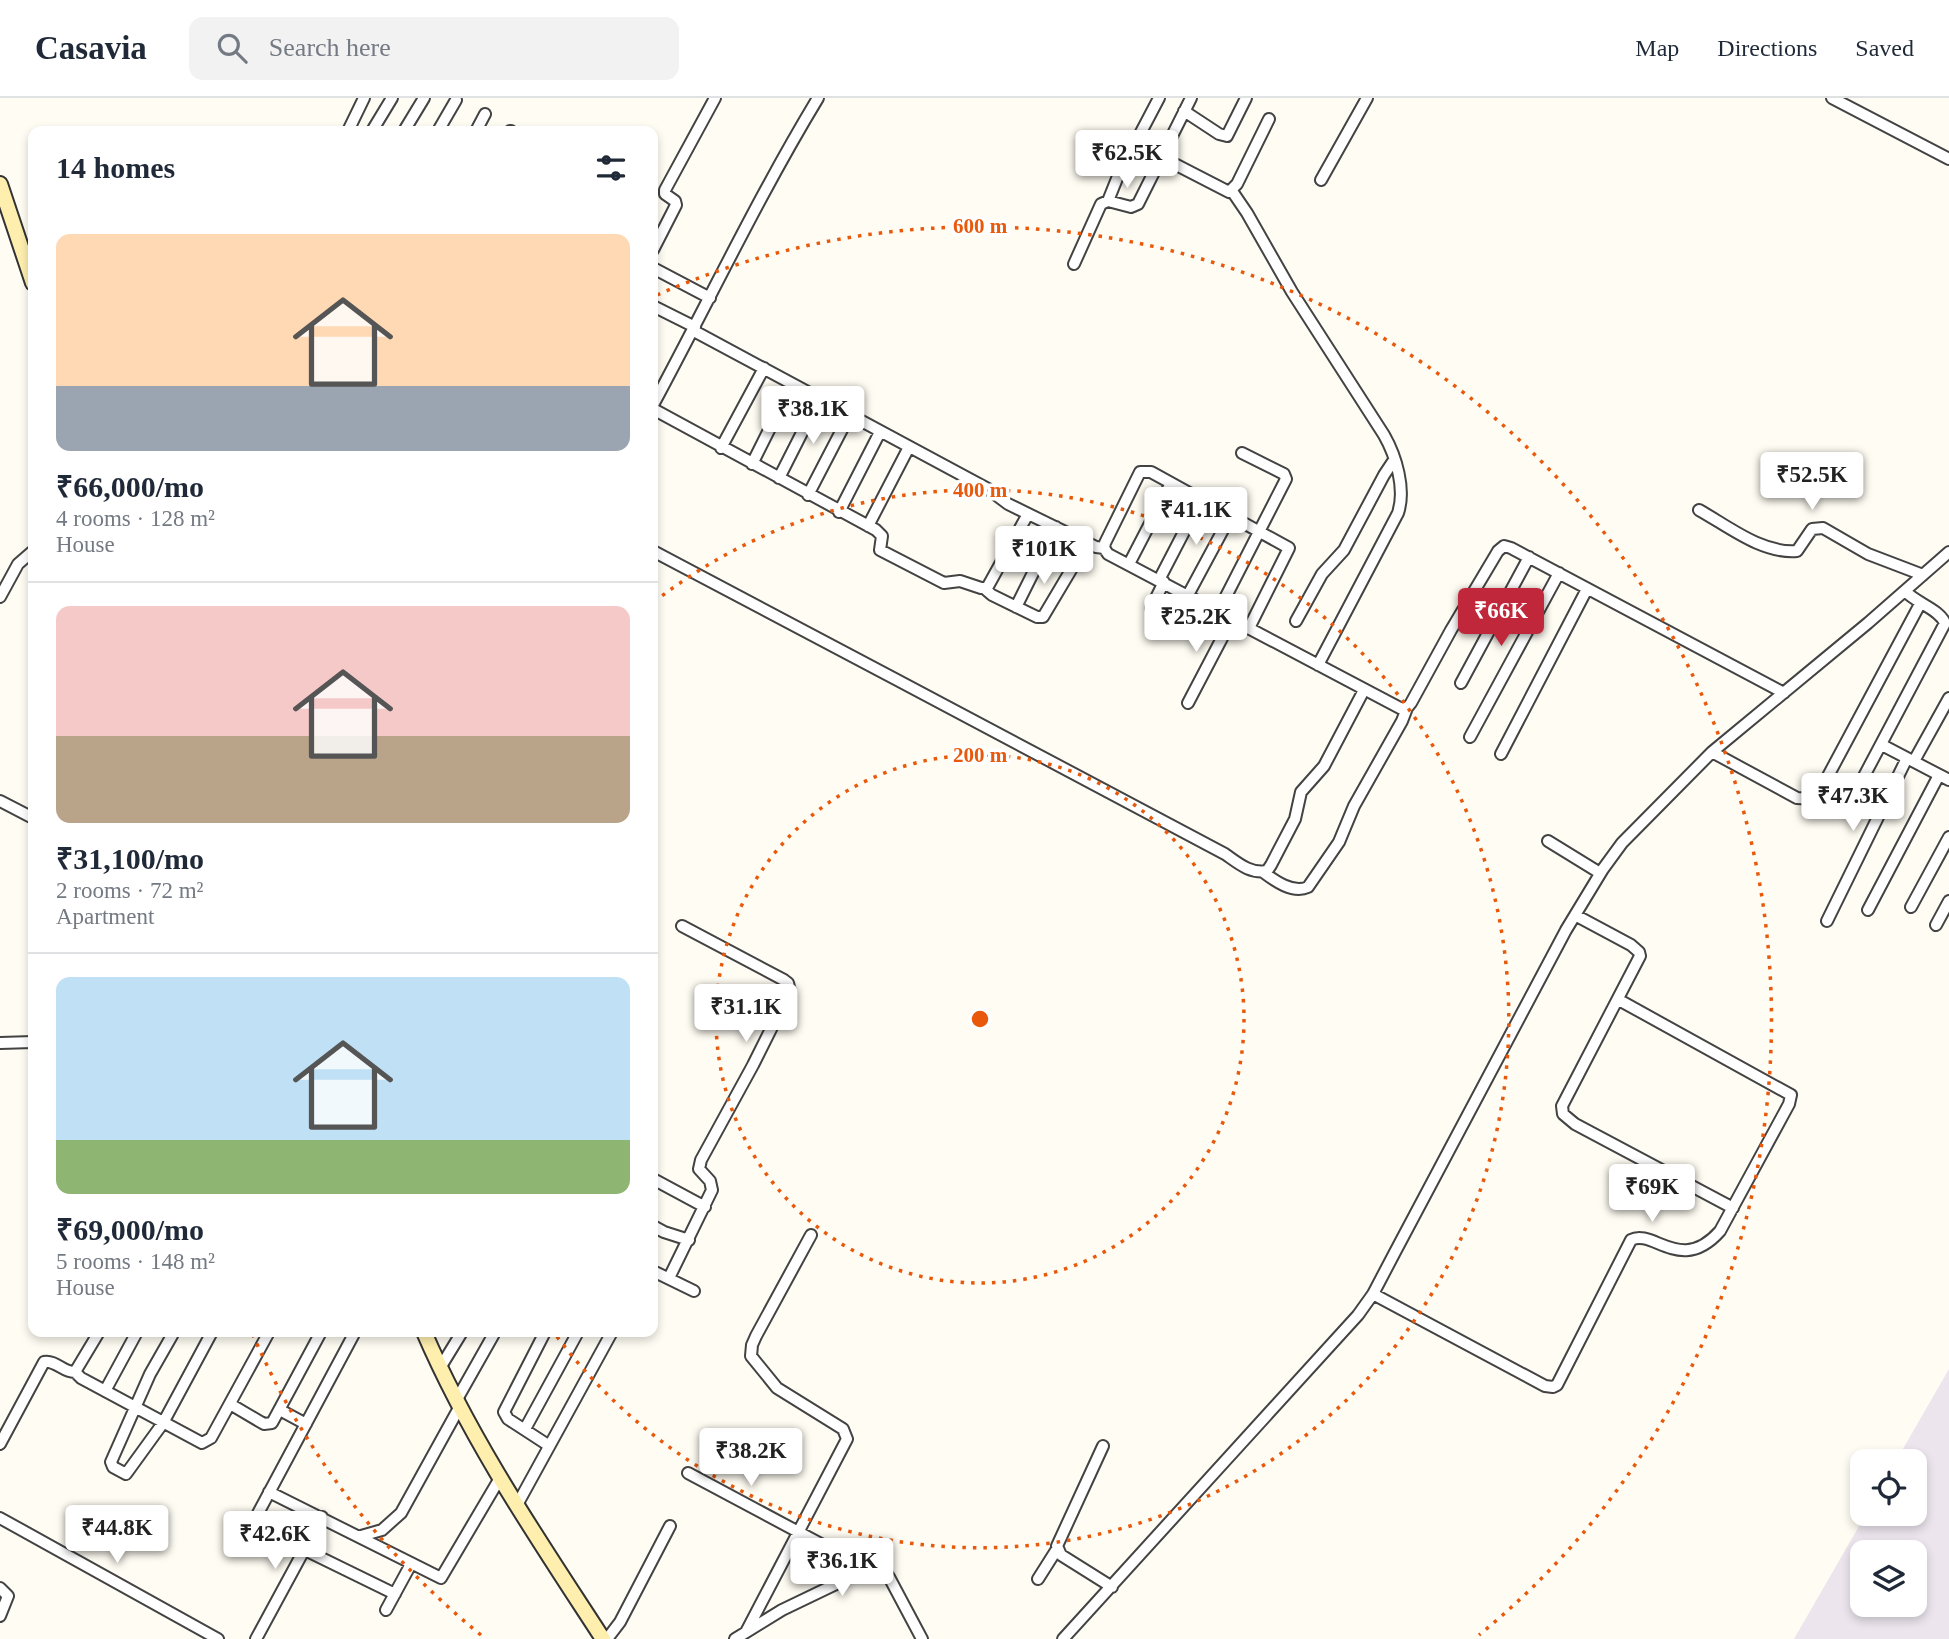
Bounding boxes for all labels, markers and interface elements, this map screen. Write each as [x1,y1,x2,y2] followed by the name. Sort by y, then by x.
[189,17,679,80] search box
[213,29,251,67] icon: search
[35,30,147,66] text: Casavia
[269,33,391,62] text: Search here
[1635,35,1679,61] text: Map
[1717,35,1817,61] text: Directions
[1855,35,1914,61] text: Saved
[1070,130,1184,190] pin: ₹62.5K
[1091,140,1163,165] text: ₹62.5K
[592,149,630,187] icon: filters
[56,151,175,184] text: 14 homes
[953,214,1008,238] text: 600 m
[280,279,406,405] icon: home
[756,386,870,446] pin: ₹38.1K
[777,396,849,421] text: ₹38.1K
[1755,452,1869,512] pin: ₹52.5K
[1776,462,1848,487] text: ₹52.5K
[56,470,204,503] text: ₹66,000/mo
[953,478,1008,502] text: 400 m
[1139,488,1253,547] pin: ₹41.1K
[1160,497,1232,522] text: ₹41.1K
[56,506,215,531] text: 4 rooms · 128 m²
[995,526,1093,586] pin: ₹101K
[56,532,115,557] text: House
[1011,536,1077,561] text: ₹101K
[1460,588,1542,648] pin: ₹66K
[1139,594,1253,654] pin: ₹25.2K
[1474,598,1528,623] text: ₹66K
[1160,604,1232,629] text: ₹25.2K
[280,651,406,777] icon: home
[953,743,1008,767] text: 200 m
[1796,774,1910,833] pin: ₹47.3K
[1817,783,1889,808] text: ₹47.3K
[56,842,204,875] text: ₹31,100/mo
[56,878,203,903] text: 2 rooms · 72 m²
[56,904,154,929] text: Apartment
[689,984,803,1044] pin: ₹31.1K
[710,994,782,1019] text: ₹31.1K
[968,1007,992,1031] centre of rings
[280,1022,406,1148] icon: home
[1611,1164,1693,1224] pin: ₹69K
[1625,1174,1679,1199] text: ₹69K
[56,1213,204,1246] text: ₹69,000/mo
[56,1249,215,1274] text: 5 rooms · 148 m²
[56,1275,115,1300] text: House
[694,1428,808,1488] pin: ₹38.2K
[715,1438,787,1463] text: ₹38.2K
[1850,1449,1927,1617] map controls
[1850,1449,1927,1526] button: locate
[60,1506,174,1565] pin: ₹44.8K
[218,1512,332,1571] pin: ₹42.6K
[81,1515,153,1540] text: ₹44.8K
[239,1521,311,1546] text: ₹42.6K
[785,1538,899,1598] pin: ₹36.1K
[1850,1540,1927,1617] button: layers
[806,1548,878,1573] text: ₹36.1K

